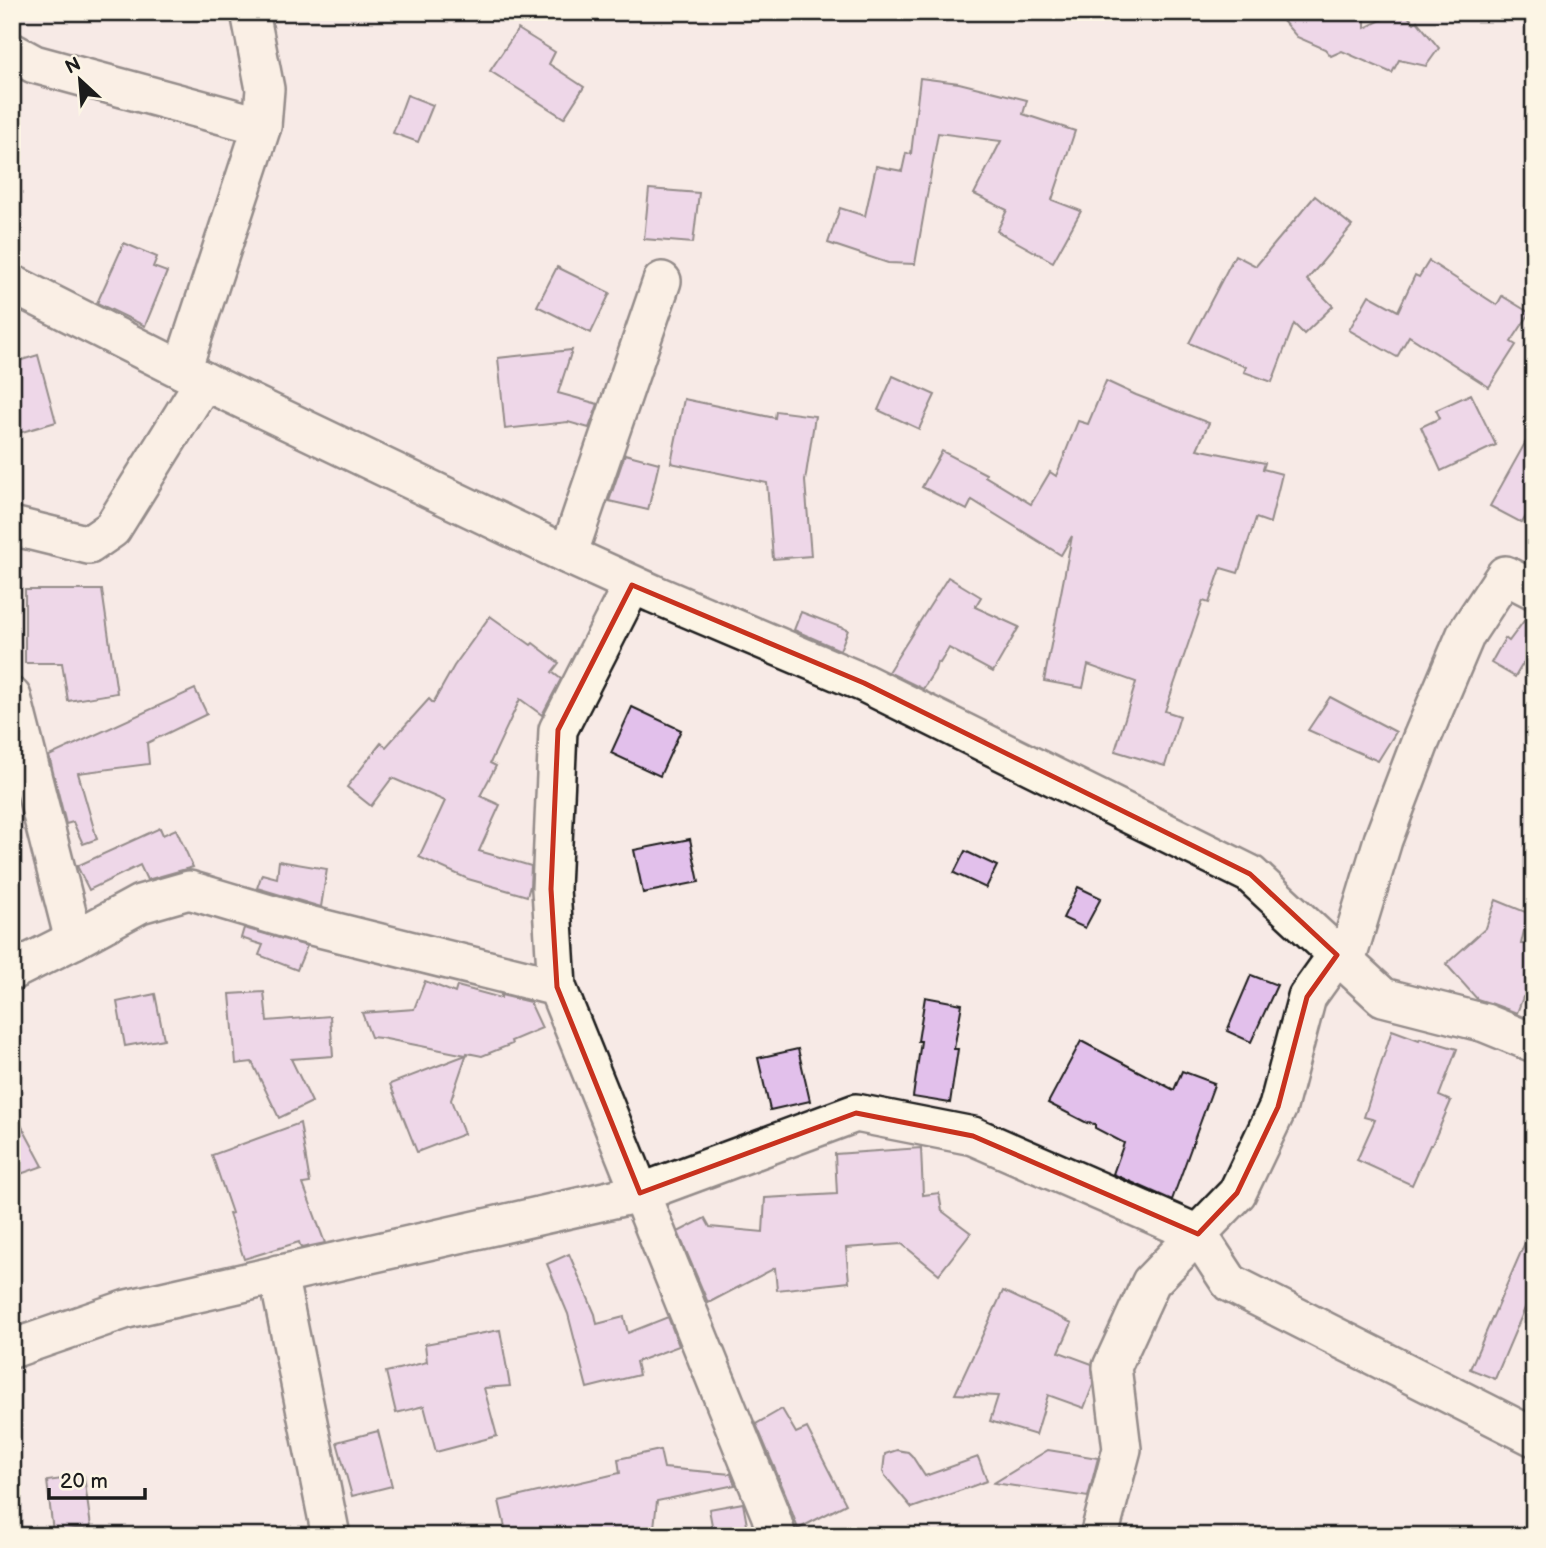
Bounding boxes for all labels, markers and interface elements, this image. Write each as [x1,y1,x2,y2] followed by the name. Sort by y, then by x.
[46,46,116,116] north arrow
[62,53,85,80] text: N
[49,1457,145,1501] scale bar
[60,1469,108,1494] text: 20 m

